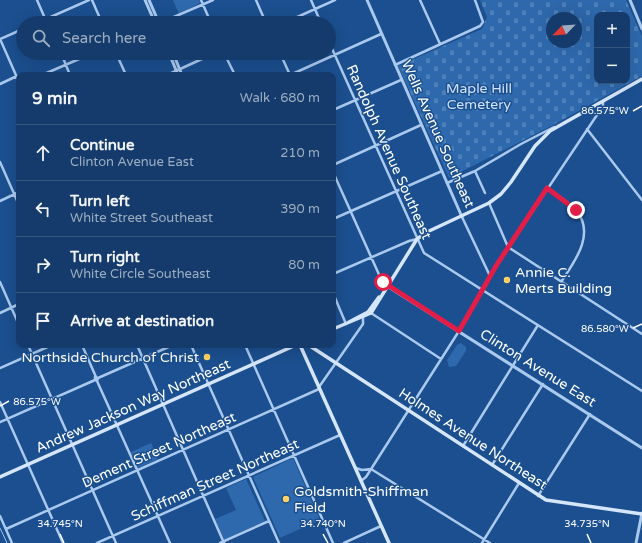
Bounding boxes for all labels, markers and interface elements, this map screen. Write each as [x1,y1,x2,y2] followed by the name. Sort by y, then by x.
[546,12,582,48] north arrow
[594,12,630,84] map controls
[594,12,630,48] button: +
[16,16,336,60] search box
[30,27,52,49] icon: search
[62,29,146,47] text: Search here
[594,48,630,84] button: −
[398,58,479,211] street label: Wells Avenue Southeast
[343,62,436,243] street label: Randolph Avenue Southeast
[446,80,512,113] park label: Maple Hill Cemetery
[32,88,77,109] text: 9 min
[240,90,320,106] text: Walk · 680 m
[581,105,629,117] text: 86.575°W
[70,136,134,154] text: Continue
[32,142,54,164] icon: ahead
[280,145,320,161] text: 210 m
[70,154,194,170] text: Clinton Avenue East
[70,192,130,210] text: Turn left
[32,198,54,220] icon: left
[280,201,320,217] text: 390 m
[567,201,585,219] route end
[70,210,213,226] text: White Street Southeast
[70,248,140,266] text: Turn right
[32,254,54,276] icon: right
[288,257,320,273] text: 80 m
[515,264,612,297] place label: Annie C. Merts Building
[70,266,210,282] text: White Circle Southeast
[374,273,392,291] route start
[502,275,512,285] marker: Annie C. Merts Building
[32,310,54,332] icon: arrive
[70,312,214,330] text: Arrive at destination
[581,323,629,335] text: 86.580°W
[477,325,600,411] street label: Clinton Avenue East
[22,349,200,366] place label: Northside Church of Christ
[202,352,212,362] marker: Northside Church of Christ
[33,355,234,457] street label: Andrew Jackson Way Northeast
[395,385,551,494] street label: Holmes Avenue Northeast
[13,396,61,408] text: 86.575°W
[79,408,239,492] street label: Dement Street Northeast
[128,435,302,525] street label: Schiffman Street Northeast
[294,483,428,516] place label: Goldsmith-Shiffman Field
[281,494,291,504] marker: Goldsmith-Shiffman Field
[37,518,83,530] text: 34.745°N
[300,518,346,530] text: 34.740°N
[564,518,610,530] text: 34.735°N

